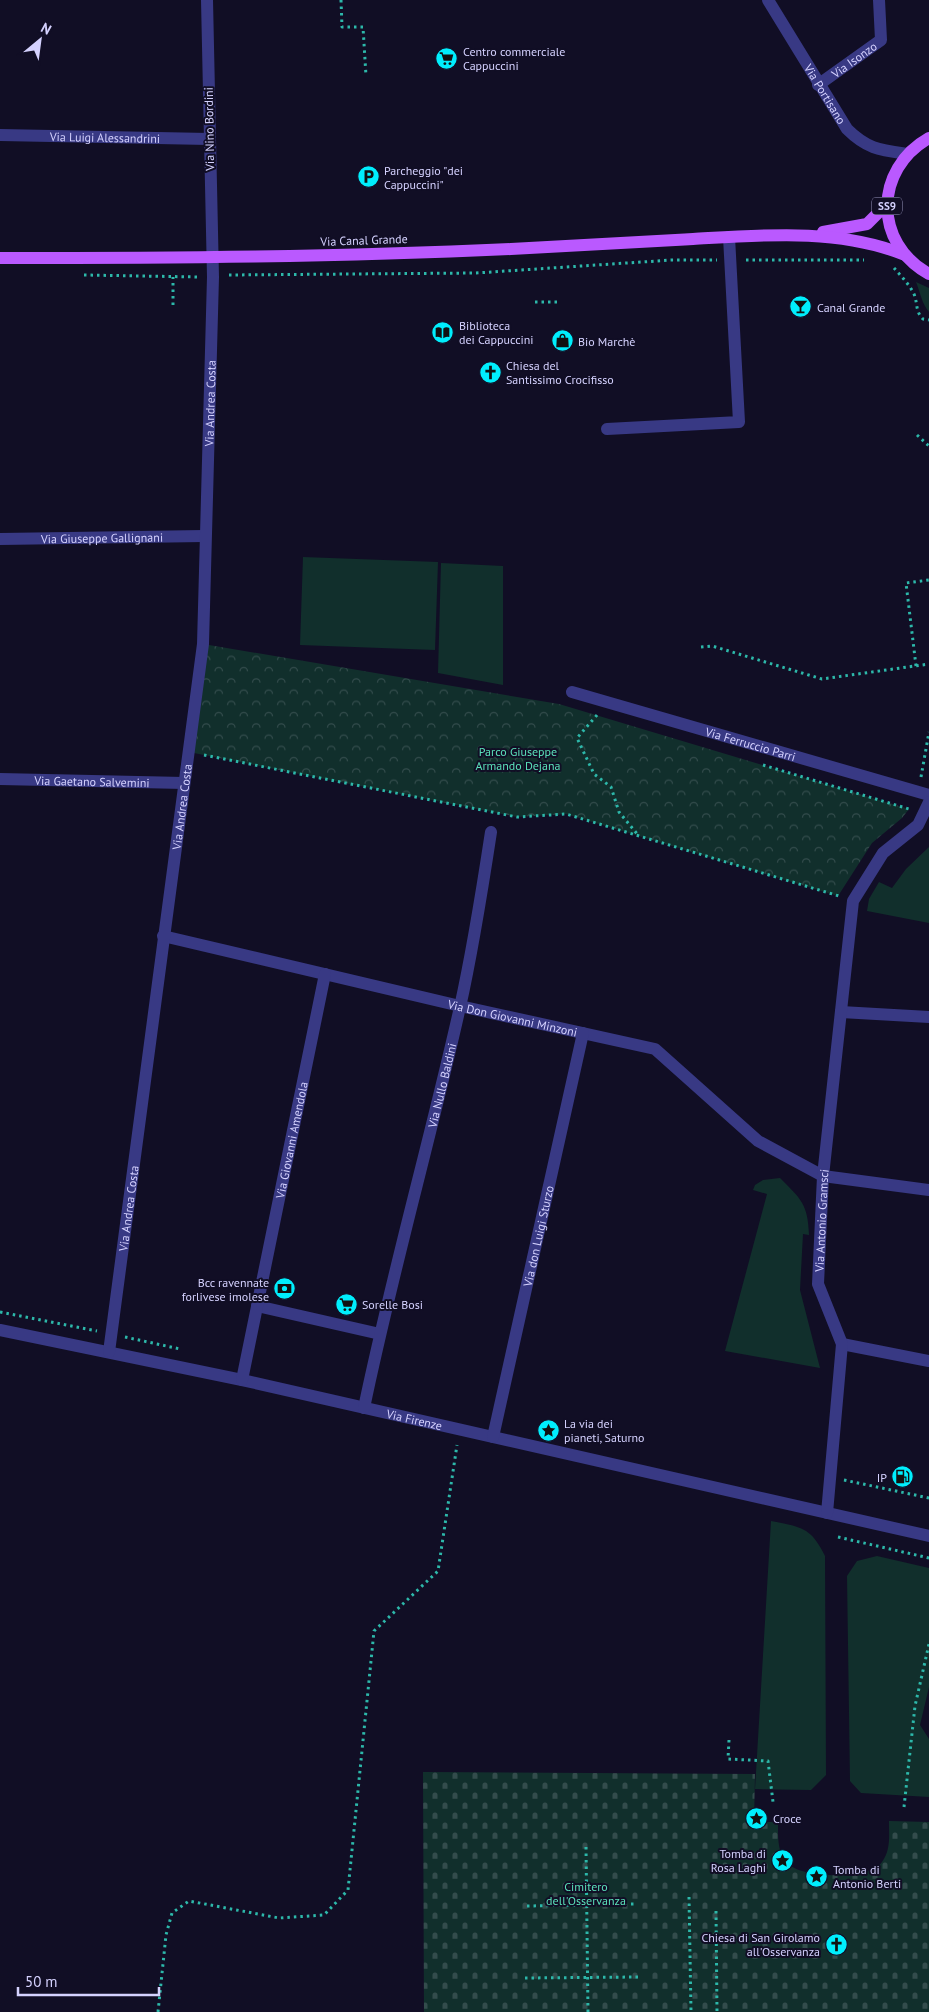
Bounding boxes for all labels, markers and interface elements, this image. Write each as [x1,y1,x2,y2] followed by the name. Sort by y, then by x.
[15,15,65,65] north arrow
[38,19,55,39] text: N
[827,38,879,81] street label: Via Isonzo
[463,44,565,73] place label: Centro commerciale Cappuccini
[435,46,459,70] supermarket icon: Centro commerciale Cappuccini
[801,60,850,127] street label: Via Portisano
[201,87,217,172] street label: Via Nino Bordini
[49,128,160,146] street label: Via Luigi Alessandrini
[384,163,463,192] place label: Parcheggio "dei Cappuccini"
[356,165,380,189] parking icon: Parcheggio "dei Cappuccini"
[872,198,902,215] road number: SS9
[319,231,408,249] street label: Via Canal Grande
[789,295,813,319] bar icon: Canal Grande
[817,300,885,315] place label: Canal Grande
[459,318,534,347] place label: Biblioteca dei Cappuccini
[431,320,455,344] library icon: Biblioteca dei Cappuccini
[550,329,574,353] shop icon: Bio Marchè
[578,334,635,349] place label: Bio Marchè
[506,358,614,387] place label: Chiesa del Santissimo Crocifisso
[201,360,218,448] street label: Via Andrea Costa
[478,360,502,384] church icon: Chiesa del Santissimo Crocifisso
[40,529,163,546] street label: Via Giuseppe Gallignani
[703,723,798,764] street label: Via Ferruccio Parri
[475,744,561,773] park label: Parco Giuseppe Armando Dejana
[168,763,195,852] street label: Via Andrea Costa
[33,772,150,790] street label: Via Gaetano Salvemini
[445,996,579,1039] street label: Via Don Giovanni Minzoni
[424,1041,459,1130] street label: Via Nullo Baldini
[272,1080,310,1201] street label: Via Giovanni Amendola
[115,1164,141,1253] street label: Via Andrea Costa
[811,1168,831,1273] street label: Via Antonio Gramsci
[519,1184,556,1289] street label: Via don Luigi Sturzo
[182,1275,269,1304] place label: Bcc ravennate forlivese imolese
[273,1277,297,1301] bank icon: Bcc ravennate forlivese imolese
[334,1292,358,1316] supermarket icon: Sorelle Bosi
[362,1297,423,1312] place label: Sorelle Bosi
[384,1405,444,1433] street label: Via Firenze
[564,1416,645,1445] place label: La via dei pianeti, Saturno
[536,1418,560,1442] place icon: La via dei pianeti, Saturno
[891,1465,915,1489] fuel station icon: IP
[877,1470,887,1485] place label: IP
[745,1806,769,1830] place icon: Croce
[773,1811,801,1826] place label: Croce
[711,1846,766,1875] place label: Tomba di Rosa Laghi
[770,1848,794,1872] place icon: Tomba di Rosa Laghi
[833,1862,901,1891] place label: Tomba di Antonio Berti
[805,1864,829,1888] place icon: Tomba di Antonio Berti
[546,1879,626,1908] park label: Cimitero dell'Osservanza
[701,1930,820,1959] place label: Chiesa di San Girolamo all'Osservanza
[824,1932,848,1956] church icon: Chiesa di San Girolamo all'Osservanza
[18,1964,159,1996] scale bar
[25,1972,58,1991] text: 50 m

